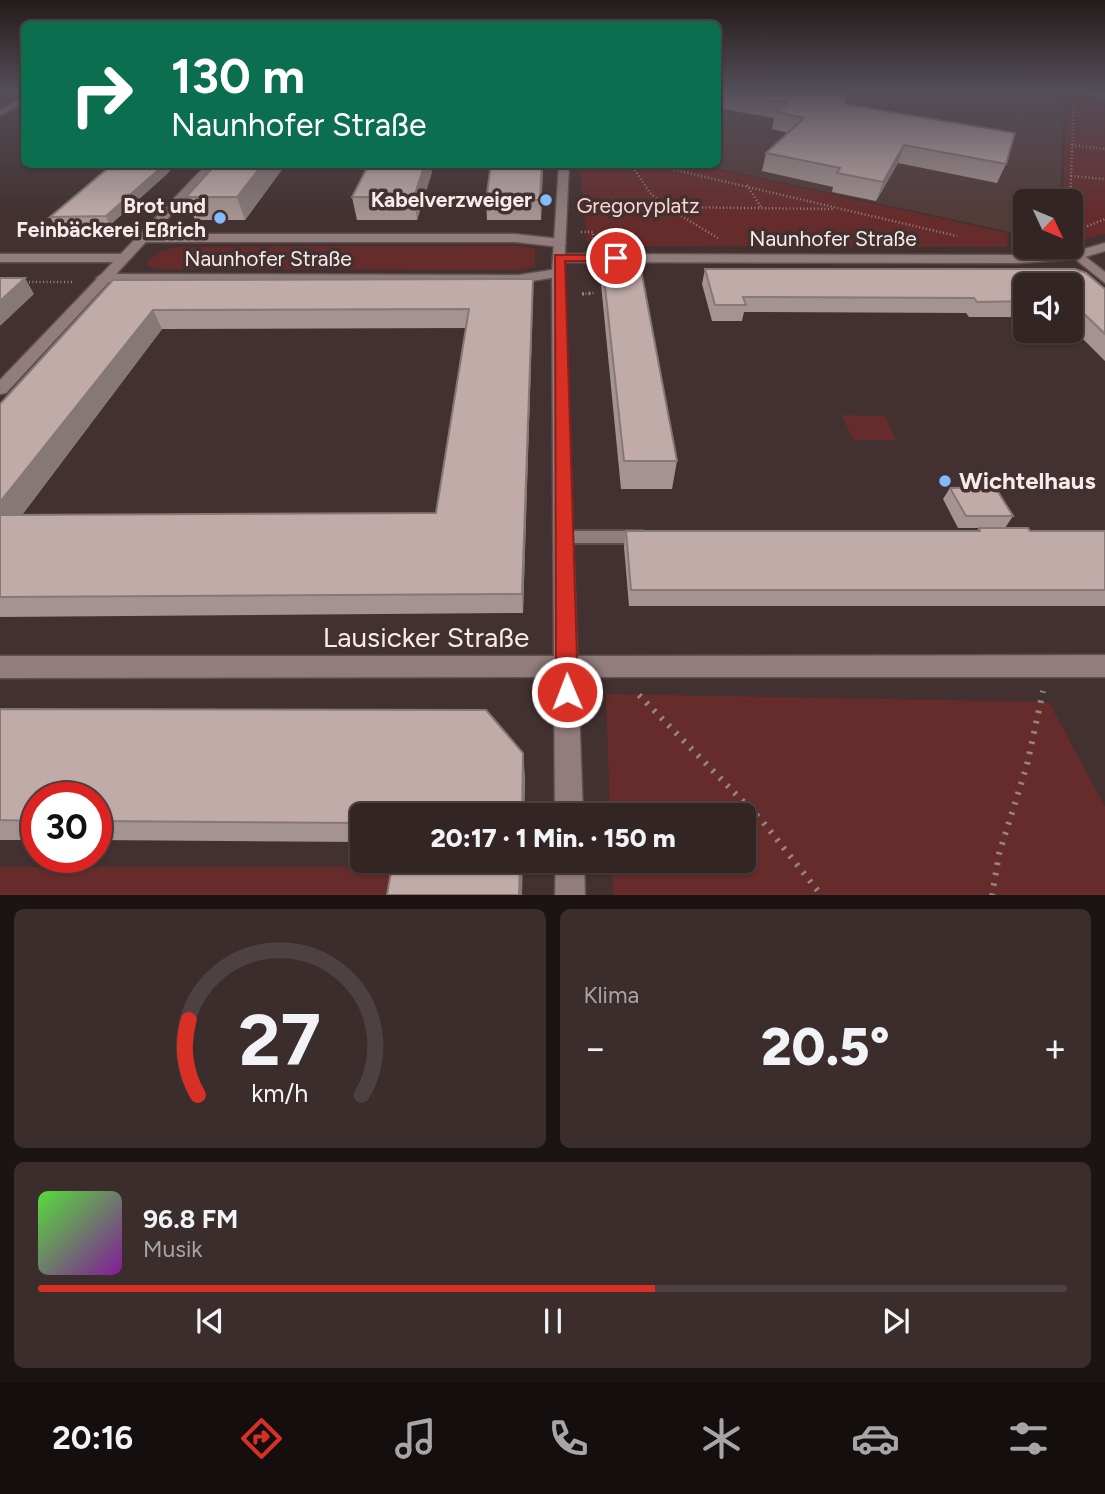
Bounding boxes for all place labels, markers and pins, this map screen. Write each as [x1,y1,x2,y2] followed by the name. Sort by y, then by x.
[371,187,532,212] place label: Kabelverzweiger
[538,192,554,208] marker: Kabelverzweiger
[16,193,206,242] place label: Brot und Feinbäckerei Eßrich
[212,210,228,226] marker: Brot und Feinbäckerei Eßrich
[586,228,646,288] pin
[959,466,1096,495] place label: Wichtelhaus
[937,473,953,489] marker: Wichtelhaus

